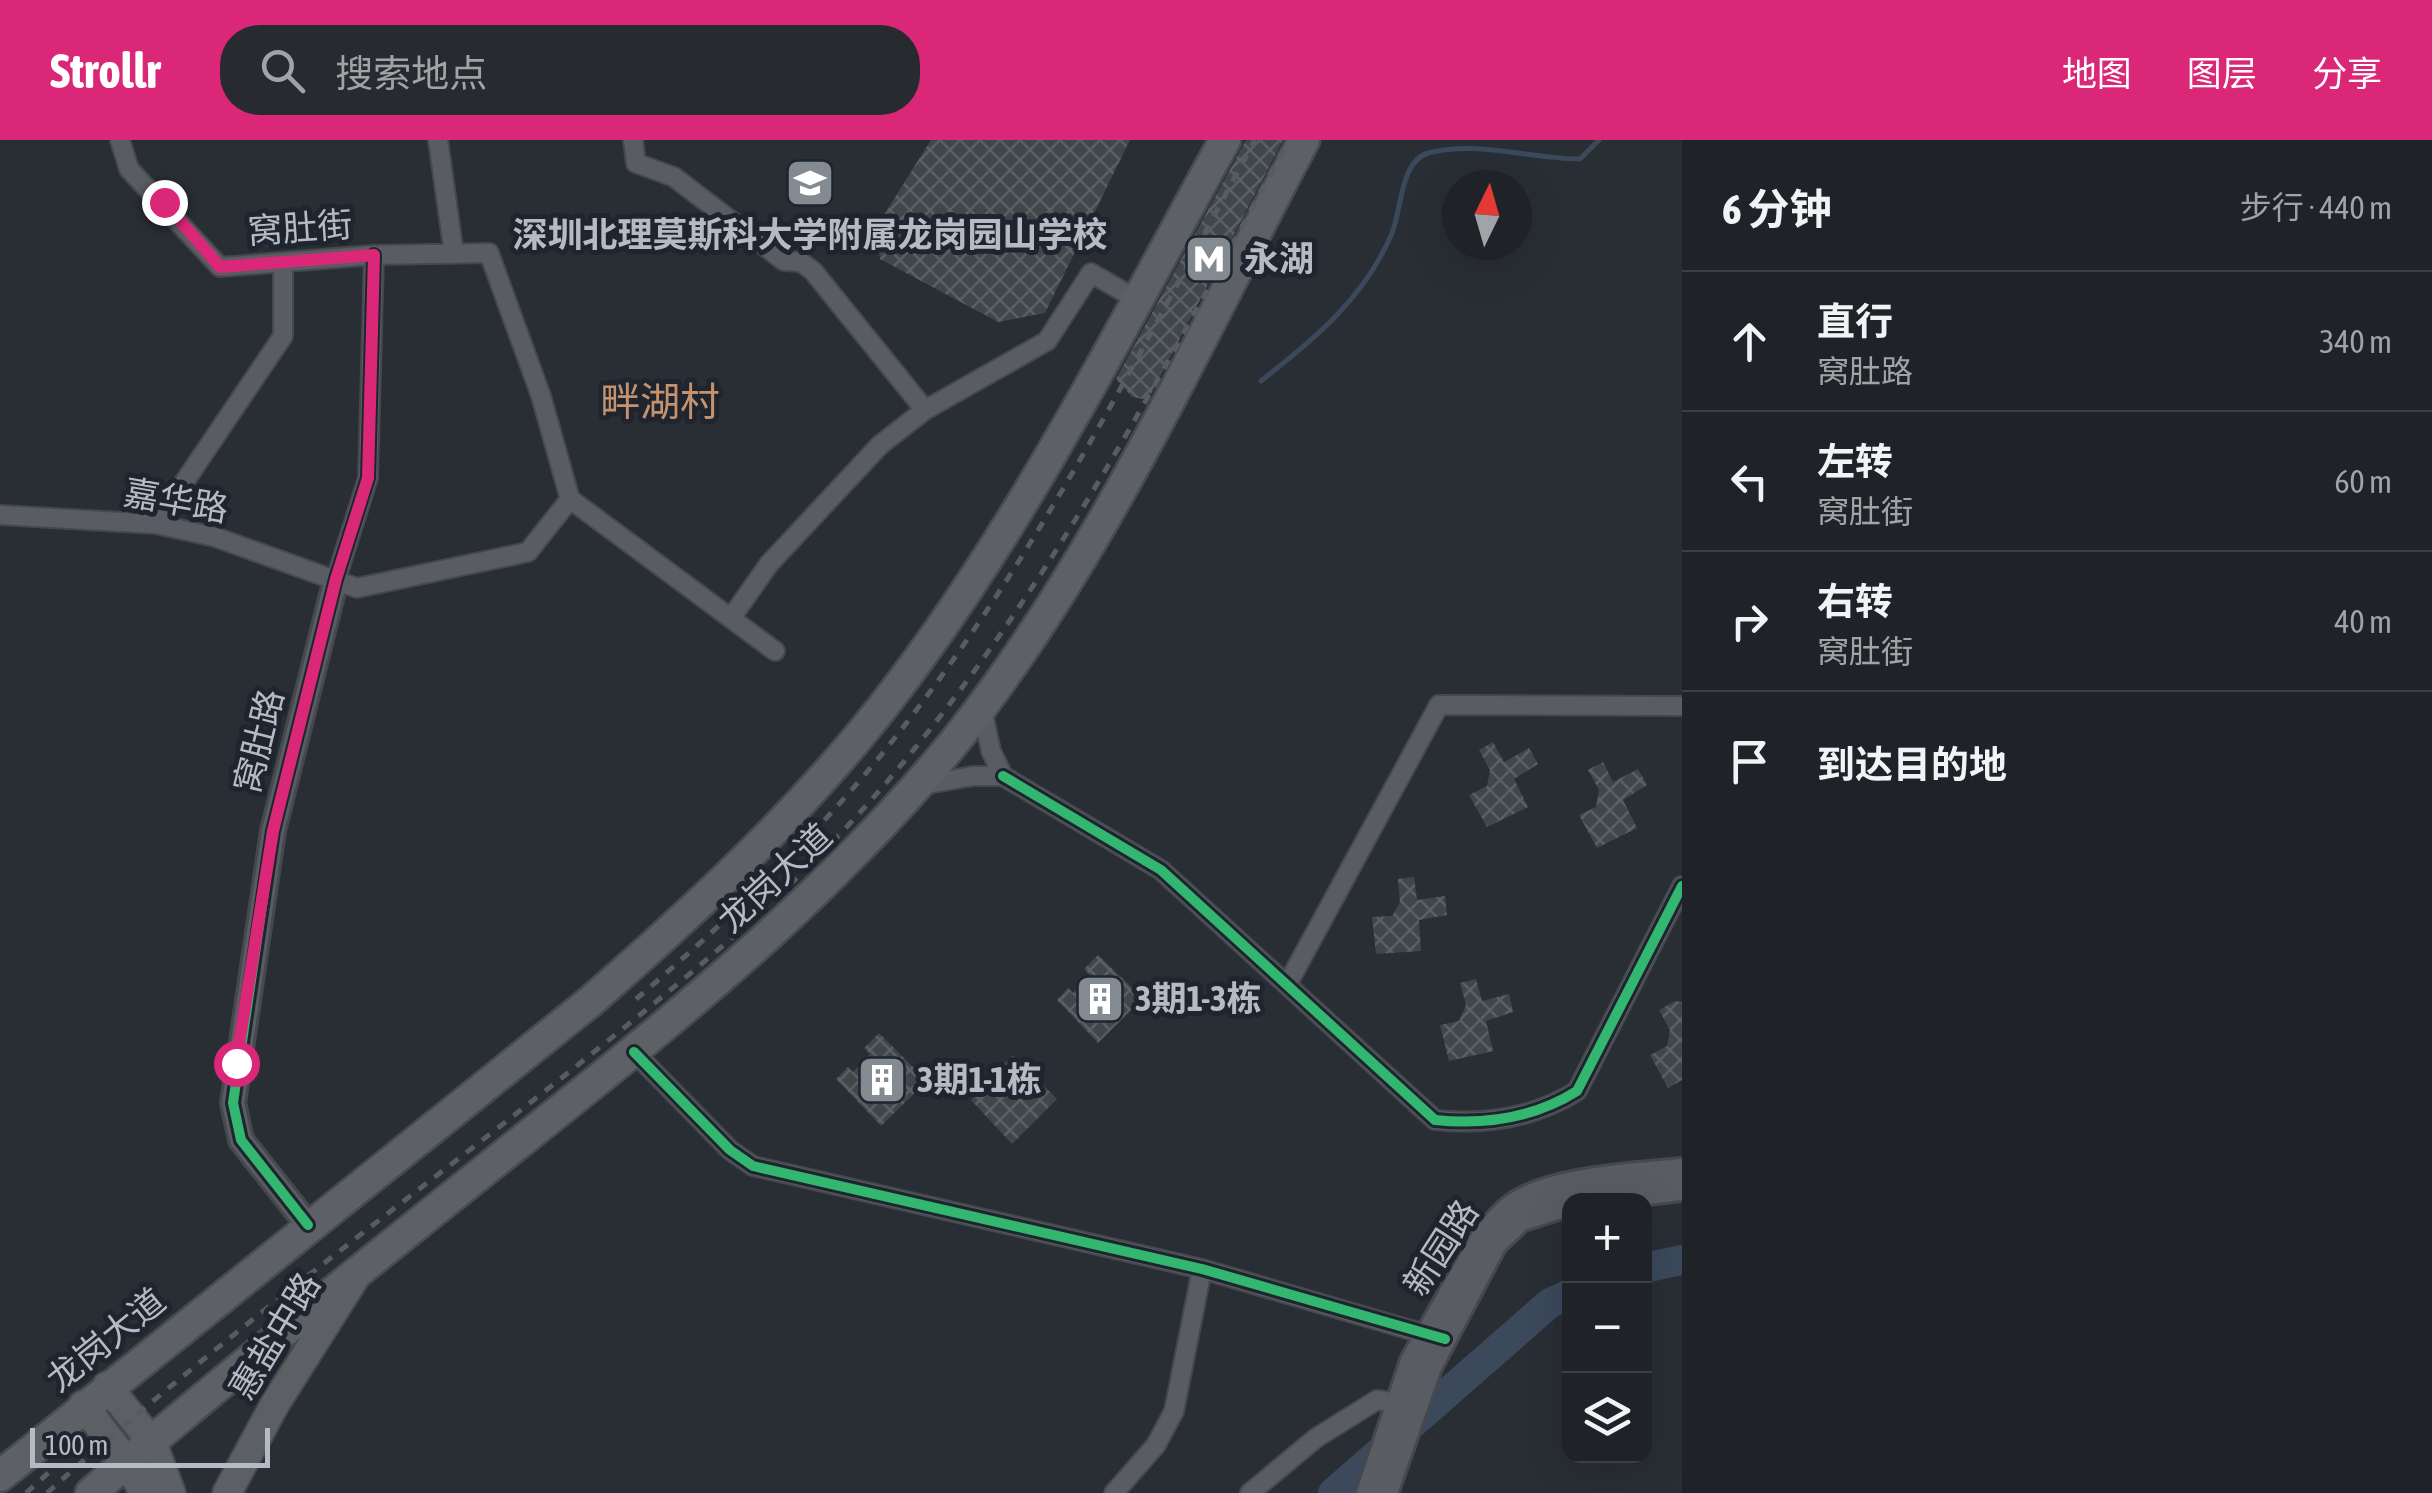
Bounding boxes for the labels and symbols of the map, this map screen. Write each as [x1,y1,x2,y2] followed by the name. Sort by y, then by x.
[784,157,836,209] school or university icon: 深圳北理莫斯科大学附属龙岗园山学校
[1442,170,1532,260] north arrow
[142,180,188,226] route end
[246,203,354,251] street label: 窝肚街
[512,214,1108,254] place label: 深圳北理莫斯科大学附属龙岗园山学校
[1183,233,1235,285] metro station icon: 永湖
[1244,238,1314,278] place label: 永湖
[600,379,720,424] district label: 畔湖村
[121,471,231,529] street label: 嘉华路
[226,685,290,797] street label: 窝肚路
[709,815,839,940] street label: 龙岗大道
[1074,973,1126,1025] building icon: 3期1-3栋
[1135,978,1261,1018] place label: 3期1-3栋
[214,1041,260,1087] route start
[856,1054,908,1106] building icon: 3期1-1栋
[917,1059,1042,1099] place label: 3期1-1栋
[1395,1193,1486,1302] street label: 新园路
[221,1265,327,1406] street label: 惠盐中路
[38,1280,172,1399] street label: 龙岗大道
[30,1423,270,1468] scale bar

